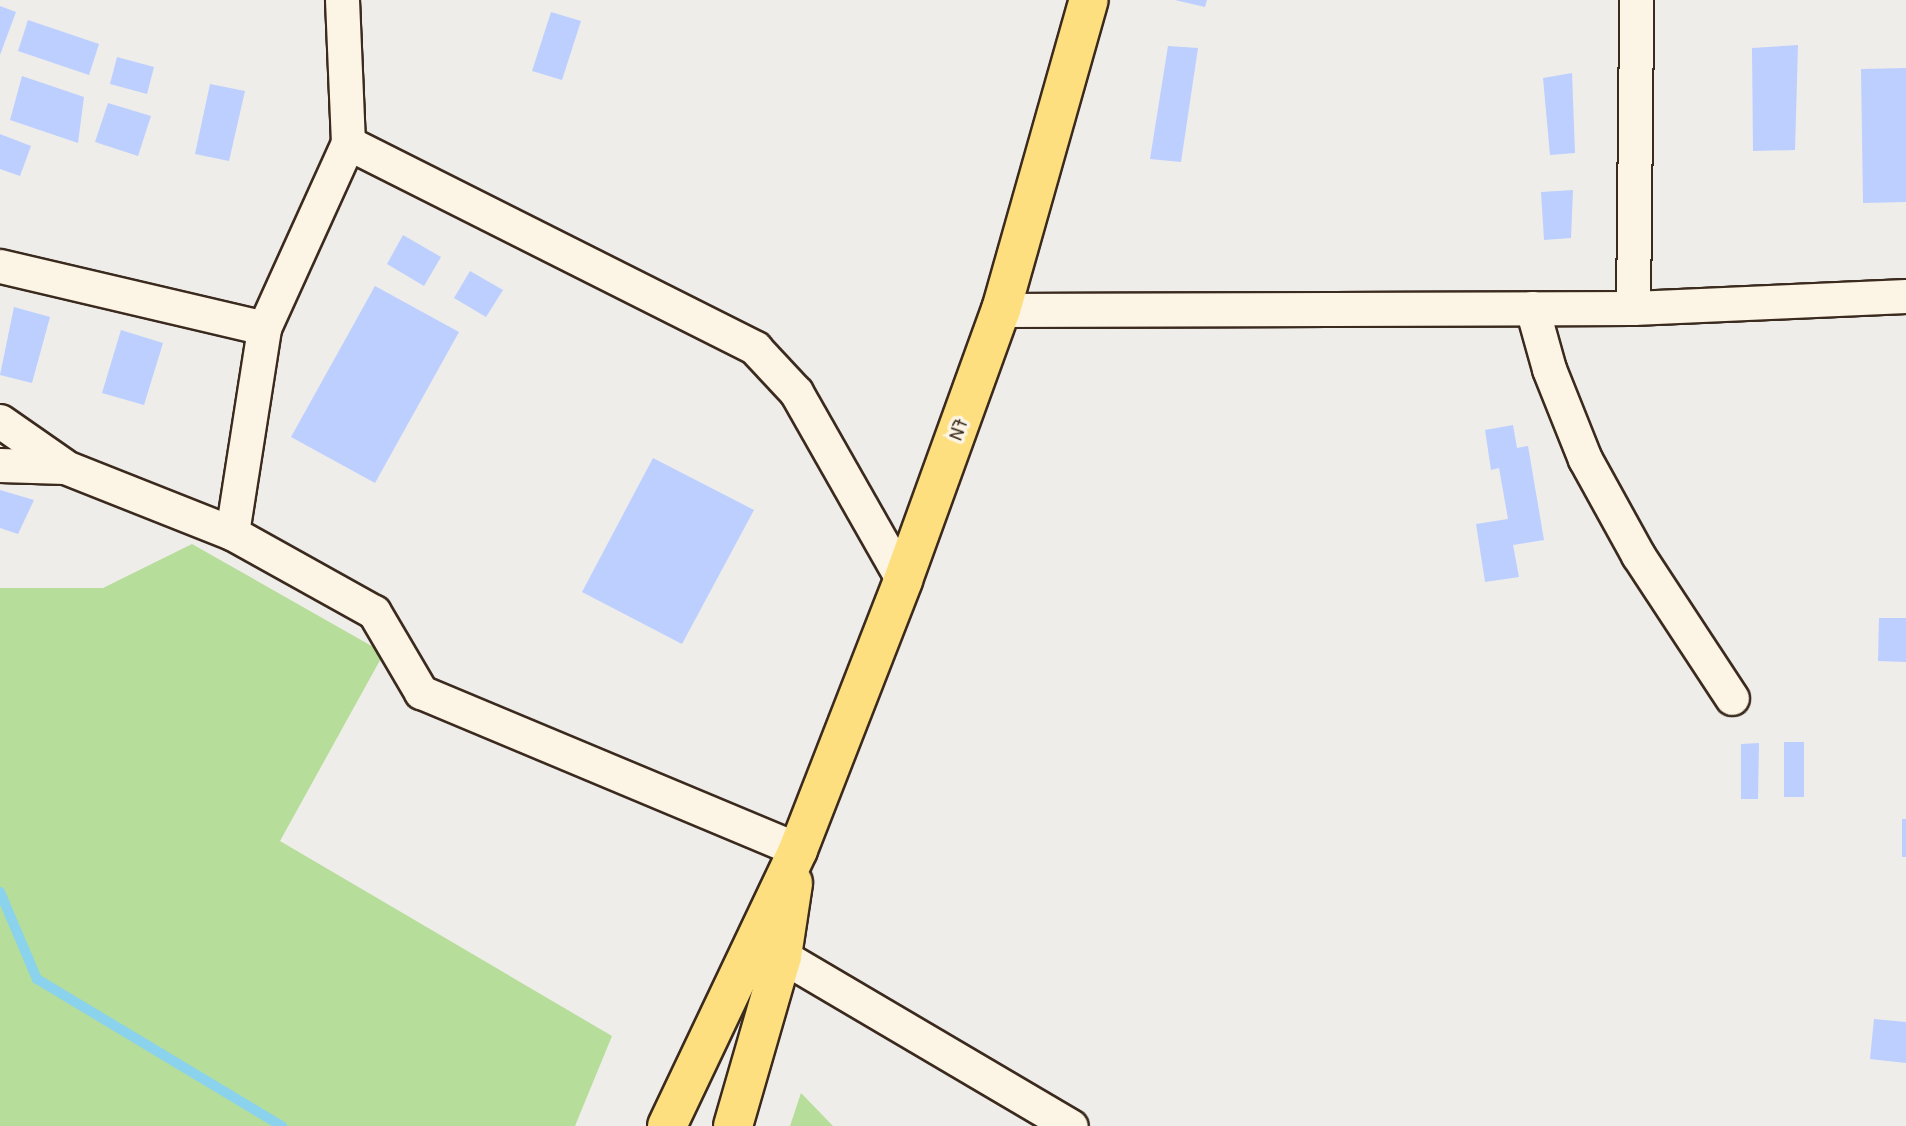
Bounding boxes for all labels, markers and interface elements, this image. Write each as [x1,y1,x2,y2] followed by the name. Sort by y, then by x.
[942,415,974,443] street label: N7

